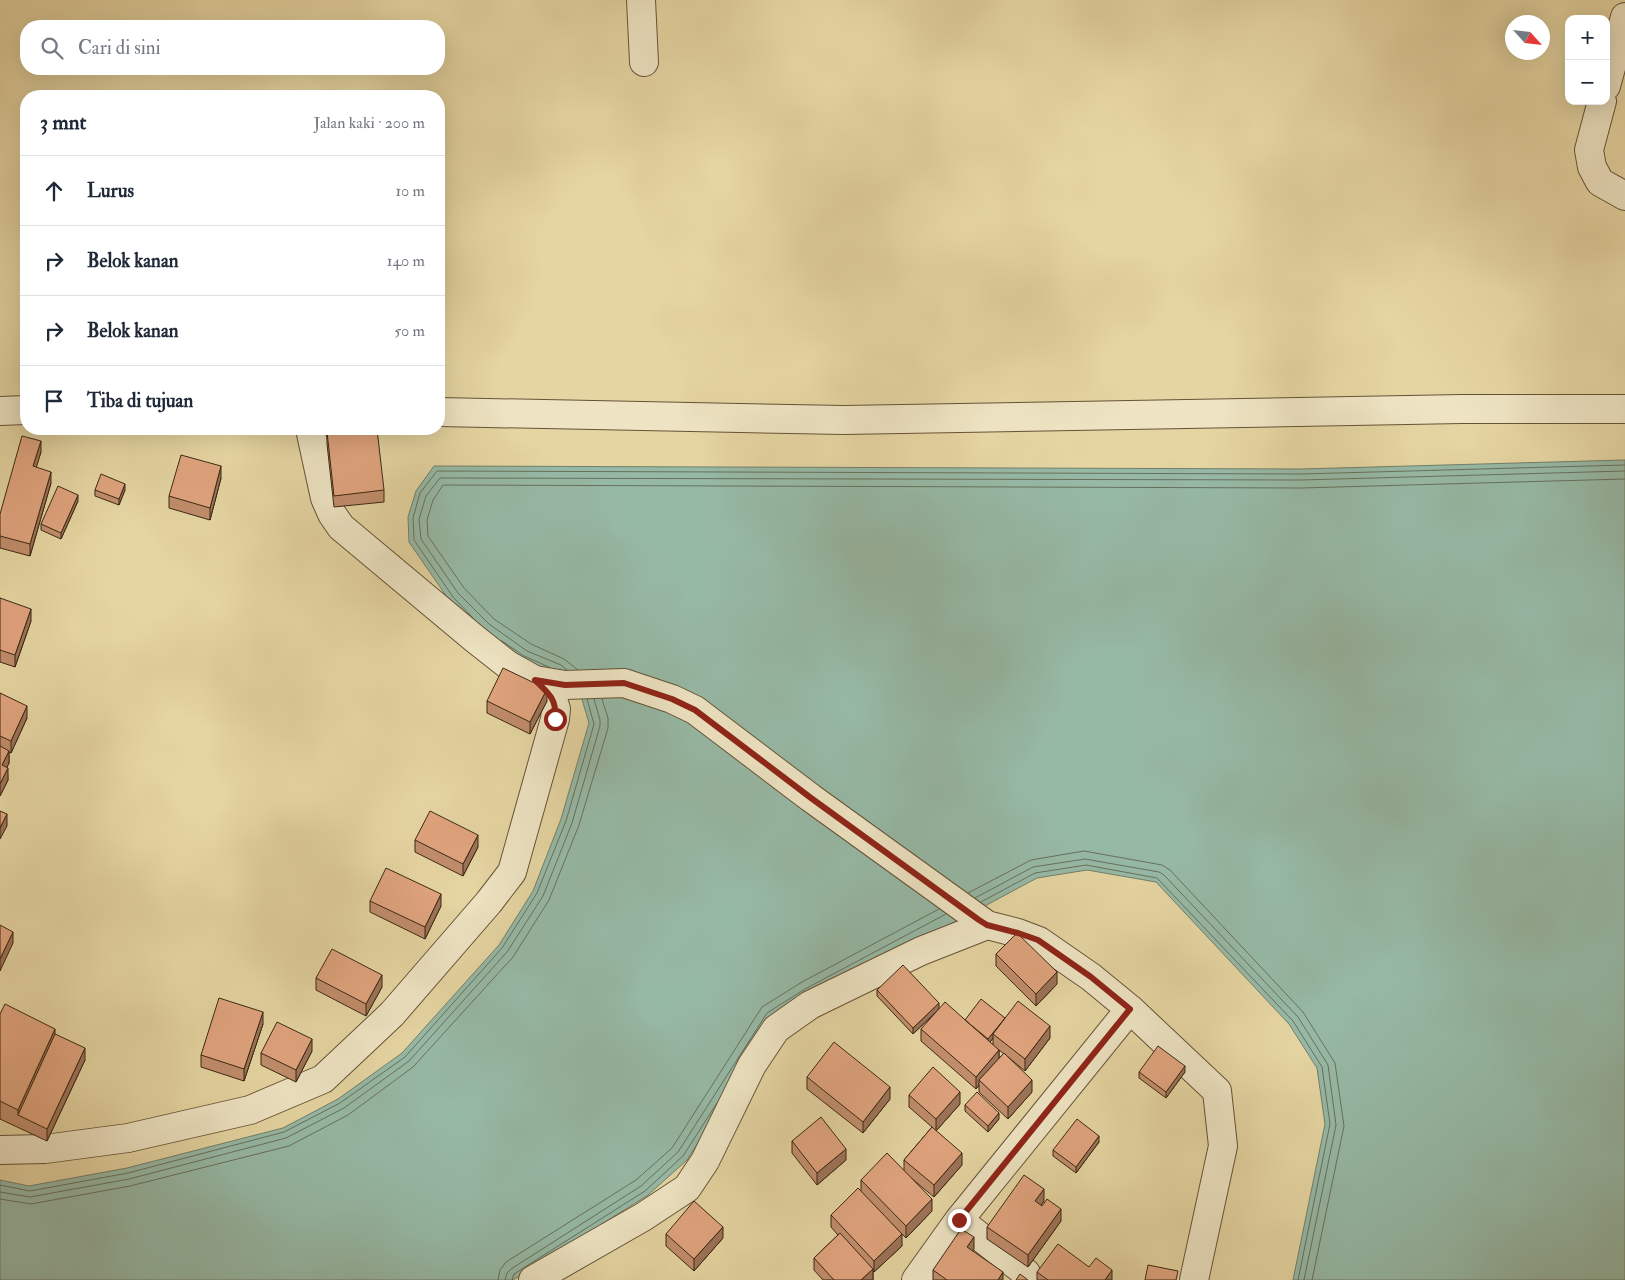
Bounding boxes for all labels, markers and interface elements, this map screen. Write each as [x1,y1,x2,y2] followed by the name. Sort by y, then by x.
[1505,15,1550,60] north arrow
[1565,15,1610,105] map controls
[1565,15,1610,60] button: +
[20,20,445,75] search box
[38,34,66,62] icon: search
[78,36,161,60] text: Cari di sini
[1565,60,1610,105] button: −
[40,109,86,136] text: 3 mnt
[314,113,425,133] text: Jalan kaki · 200 m
[40,177,68,205] icon: ahead
[87,179,134,203] text: Lurus
[395,181,425,201] text: 10 m
[40,247,68,275] icon: right
[87,249,178,273] text: Belok kanan
[387,251,425,271] text: 140 m
[40,317,68,345] icon: right
[87,319,178,343] text: Belok kanan
[394,321,425,341] text: 50 m
[40,387,68,415] icon: arrive
[87,389,193,413] text: Tiba di tujuan
[544,708,567,731] route start
[948,1209,971,1232] route end

